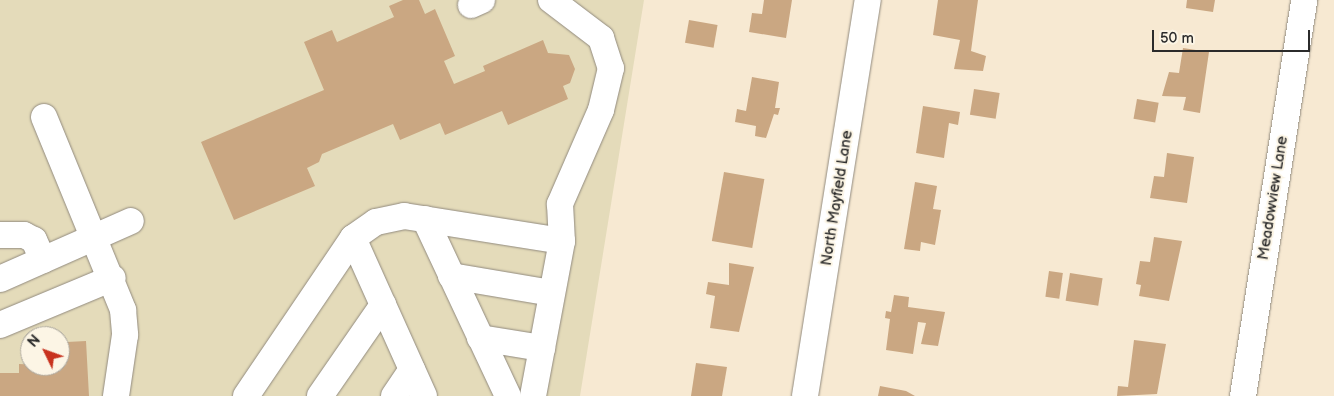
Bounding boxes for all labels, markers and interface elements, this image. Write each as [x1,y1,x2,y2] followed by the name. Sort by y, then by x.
[1154,20,1312,52] scale bar
[1160,29,1194,48] text: 50 m
[817,129,857,267] street label: North Mayfield Lane
[1254,135,1292,261] street label: Meadowview Lane
[20,326,70,376] north arrow
[24,332,44,351] text: N

